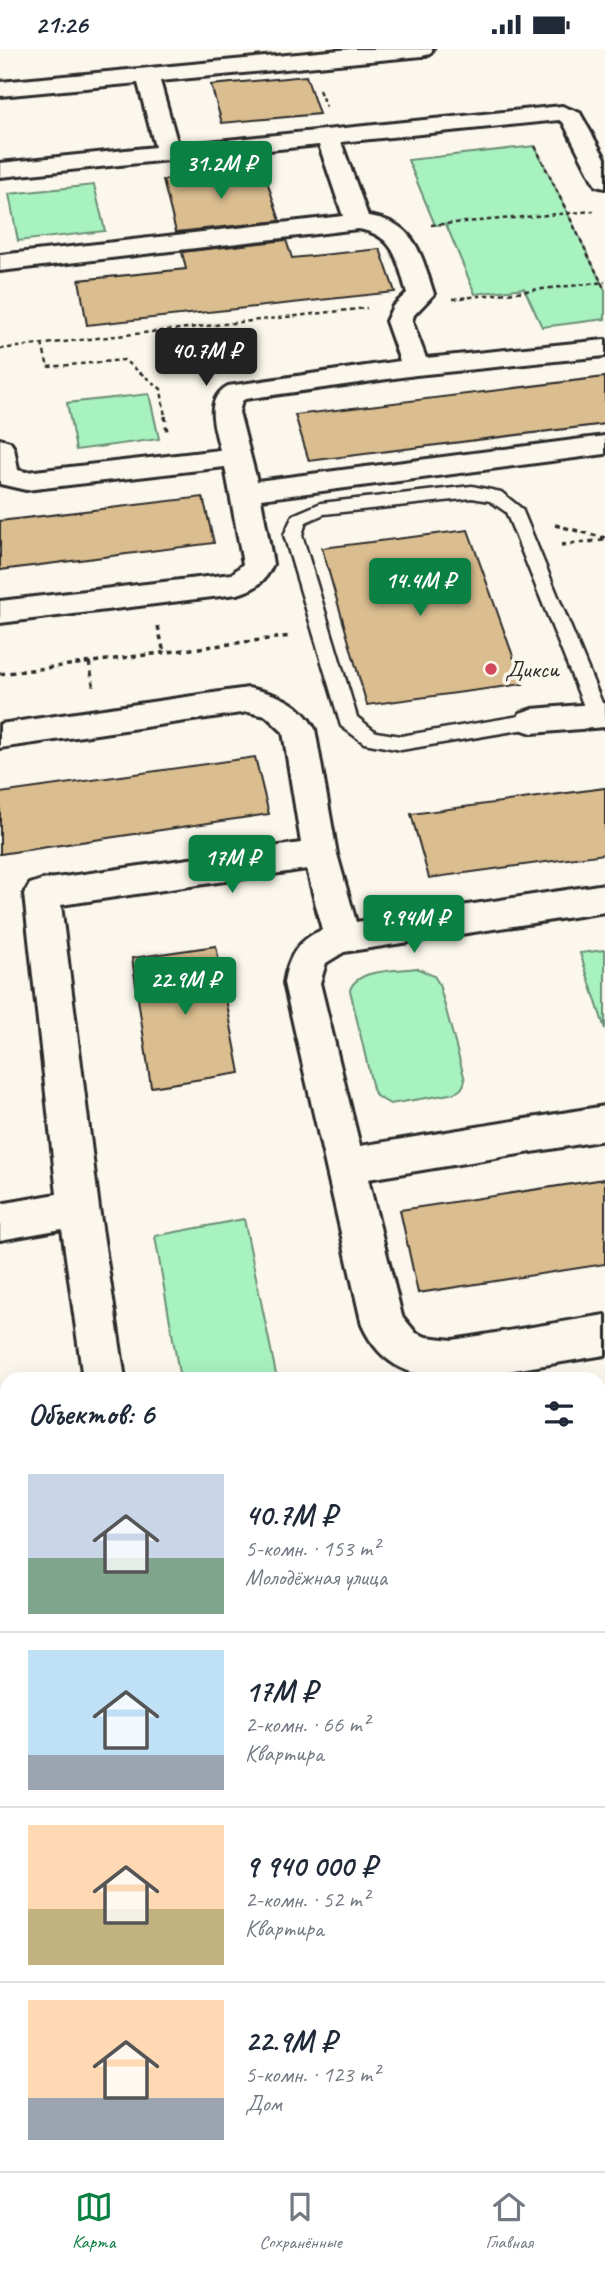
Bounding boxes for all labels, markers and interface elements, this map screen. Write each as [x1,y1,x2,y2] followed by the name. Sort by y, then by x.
[35,8,88,41] text: 21:26
[156,141,286,201] pin: 31.2M ₽
[186,149,256,178] text: 31.2M ₽
[141,329,271,388] pin: 40.7M ₽
[171,336,241,365] text: 40.7M ₽
[355,559,485,618] pin: 14.4M ₽
[385,566,455,595] text: 14.4M ₽
[505,654,560,684] place label: Дикси
[483,661,499,677] marker: Дикси
[183,835,281,895] pin: 17M ₽
[205,843,259,872] text: 17M ₽
[349,895,479,955] pin: 9.94M ₽
[379,903,449,932] text: 9.94M ₽
[120,957,250,1017] pin: 22.9M ₽
[150,965,220,994] text: 22.9M ₽
[28,1395,154,1433] text: Объектов: 6
[540,1395,578,1433] icon: filters
[245,1496,336,1534] text: 40.7M ₽
[84,1502,168,1586] icon: home
[245,1534,379,1563] text: 5-комн. · 153 m²
[245,1563,387,1592] text: Молодёжная улица
[245,1672,317,1710] text: 17M ₽
[84,1678,168,1762] icon: home
[245,1710,369,1739] text: 2-комн. · 66 m²
[245,1739,323,1768] text: Квартира
[245,1847,376,1885] text: 9 940 000 ₽
[84,1853,168,1937] icon: home
[245,1885,369,1914] text: 2-комн. · 52 m²
[245,1914,323,1943] text: Квартира
[245,2022,336,2060] text: 22.9M ₽
[84,2028,168,2112] icon: home
[245,2060,379,2089] text: 5-комн. · 123 m²
[245,2089,282,2118] text: Дом
[72,2188,115,2254] tab: Карта
[259,2188,342,2254] tab: Сохранённые
[485,2188,533,2254] tab: Главная

